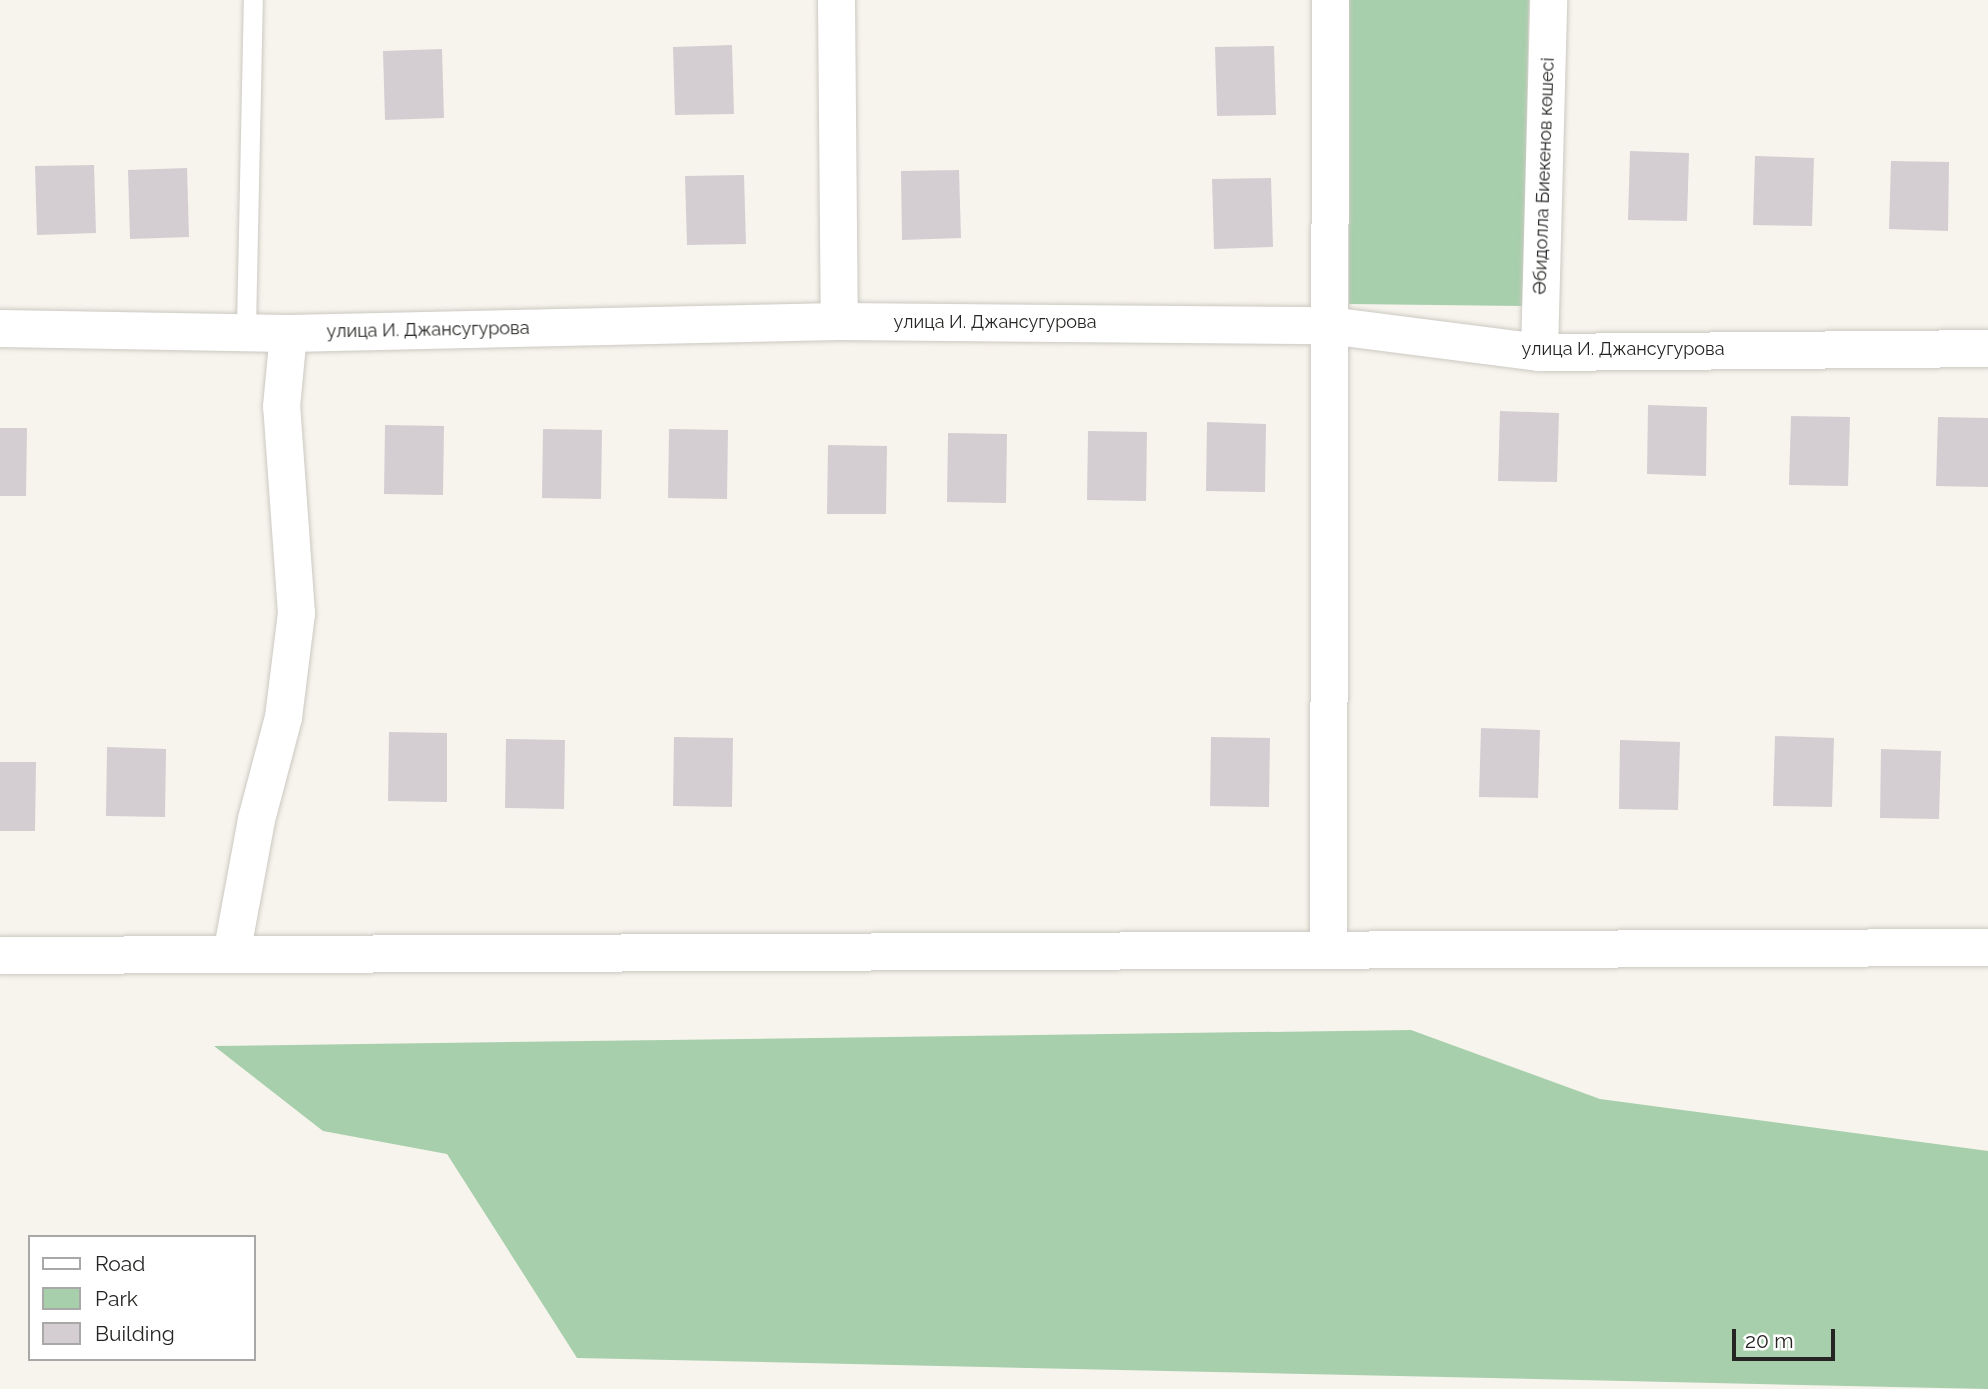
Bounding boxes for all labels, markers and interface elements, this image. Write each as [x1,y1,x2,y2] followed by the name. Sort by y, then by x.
[1529,57,1559,295] street label: Әбидолла Биекенов көшесі
[894,311,1096,333] street label: улица И. Джансугурова
[326,317,530,343] street label: улица И. Джансугурова
[1522,338,1724,360] street label: улица И. Джансугурова
[28,1235,256,1361] legend
[95,1251,145,1276] text: Road
[95,1286,138,1311] text: Park
[1736,1316,1839,1360] scale bar
[95,1321,175,1346] text: Building
[1745,1328,1793,1353] text: 20 m

